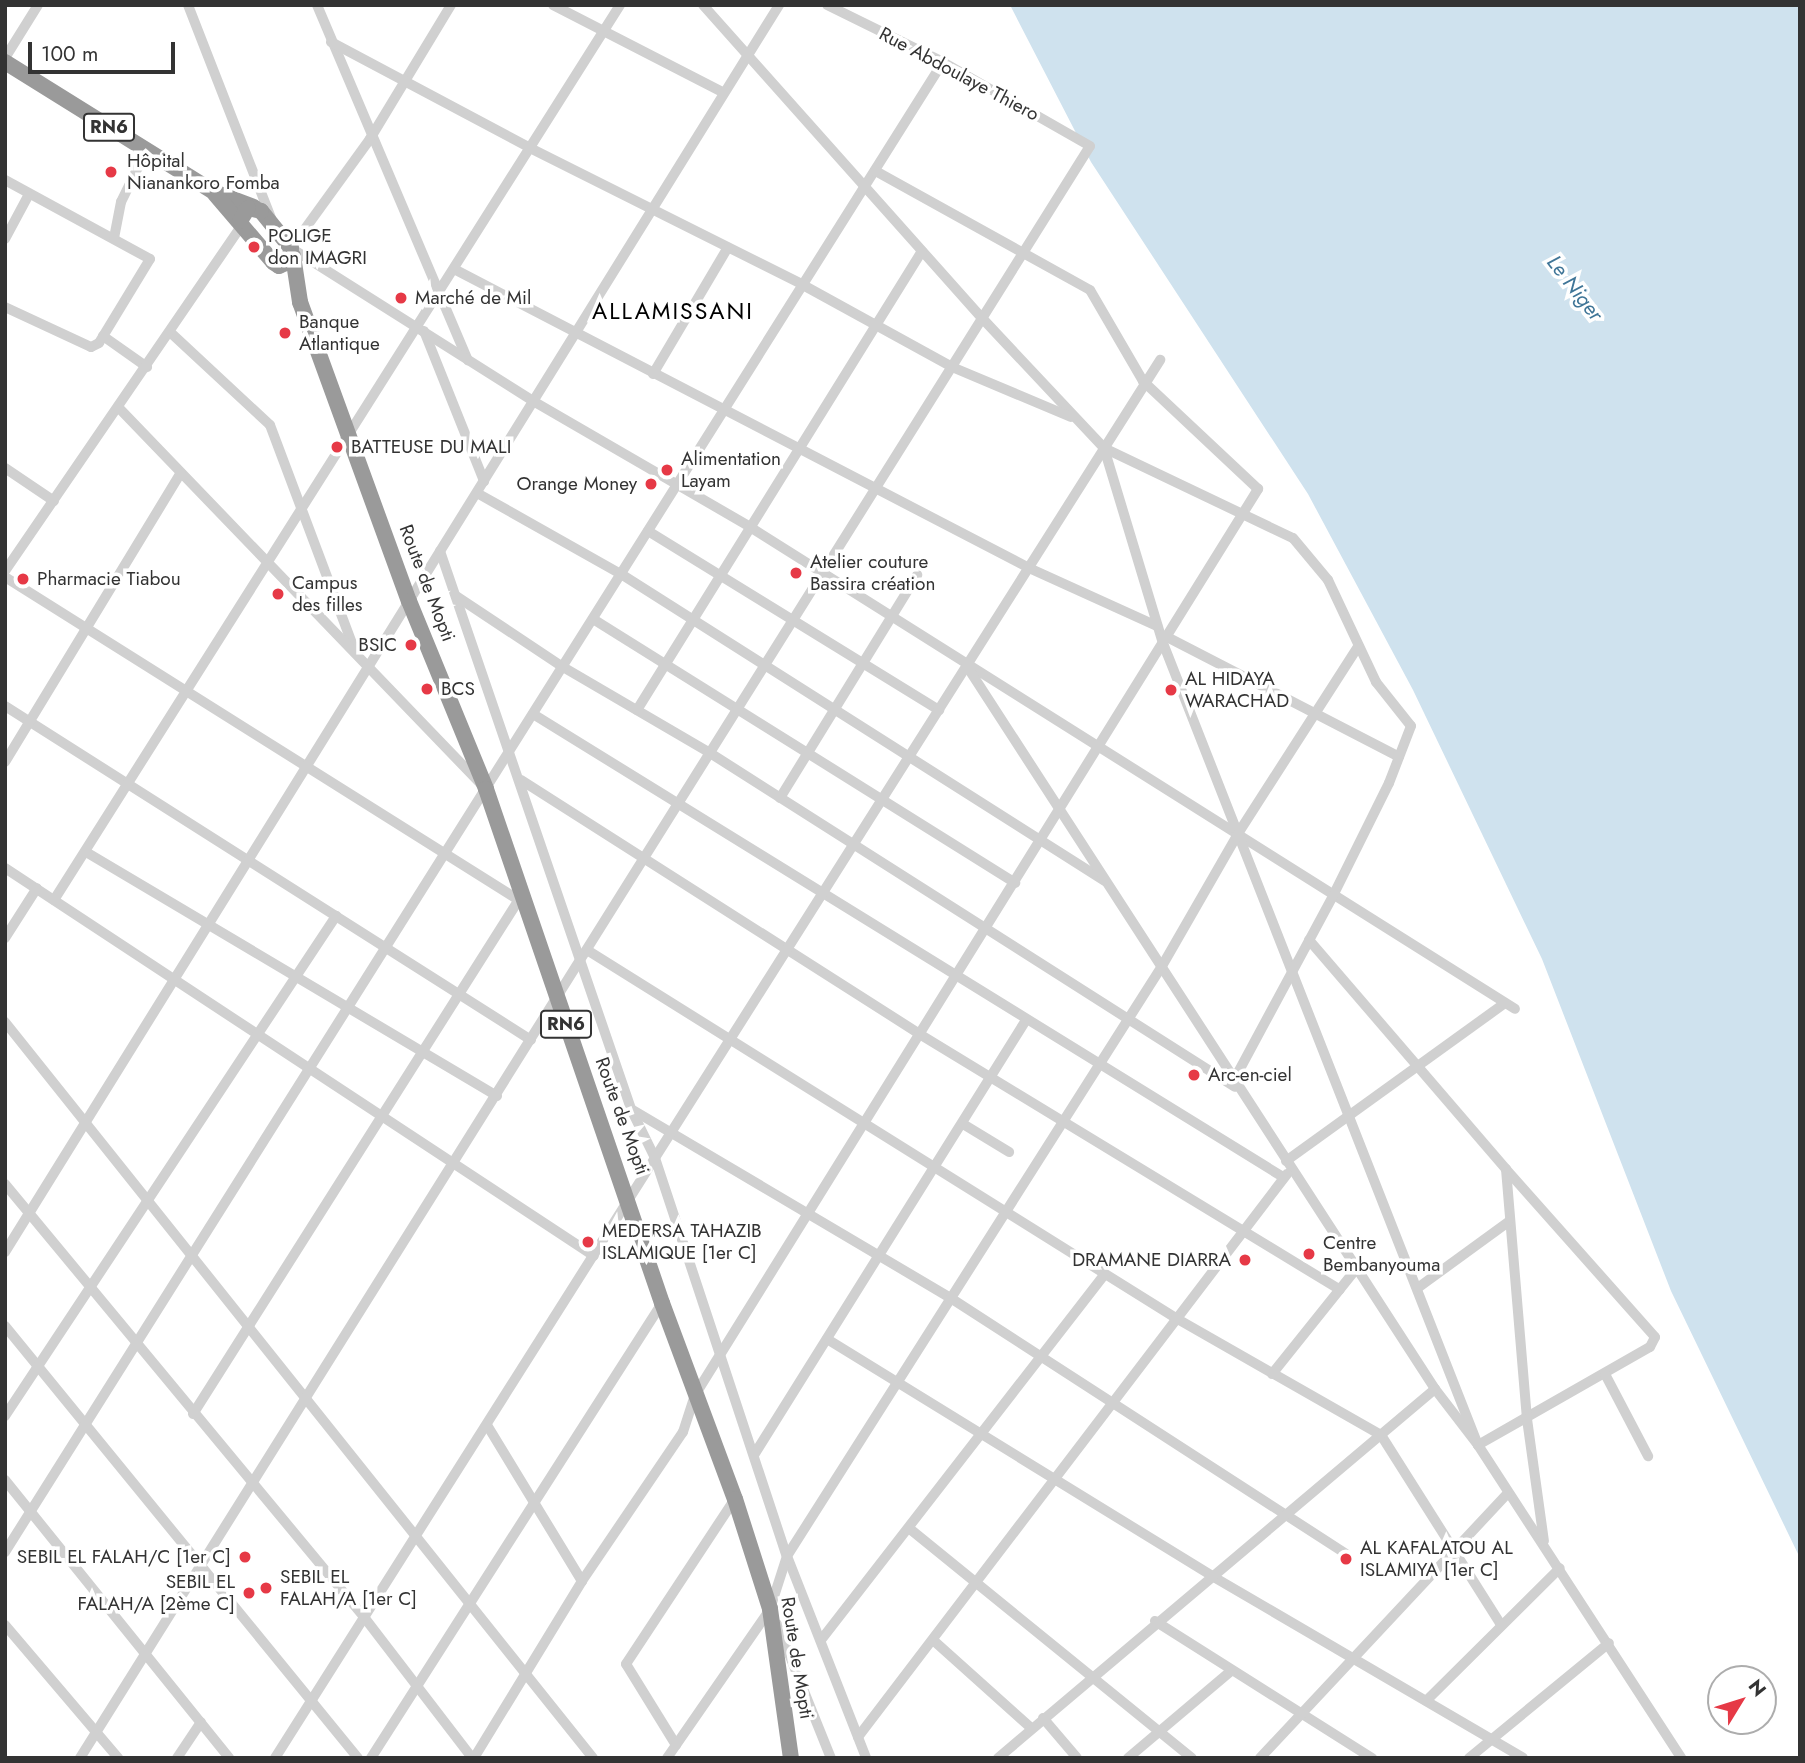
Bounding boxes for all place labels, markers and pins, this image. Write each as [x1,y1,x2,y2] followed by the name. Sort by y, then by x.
[127,150,280,194] place label: Hôpital Nianankoro Fomba
[101,162,121,182] marker: Hôpital Nianankoro Fomba
[268,225,367,269] place label: POLIGE don IMAGRI
[246,239,262,255] marker: POLIGE don IMAGRI
[415,287,531,309] place label: Marché de Mil
[393,290,409,306] marker: Marché de Mil
[299,311,380,355] place label: Banque Atlantique
[277,325,293,341] marker: Banque Atlantique
[351,436,511,458] place label: BATTEUSE DU MALI
[329,439,345,455] marker: BATTEUSE DU MALI
[681,448,781,492] place label: Alimentation Layam
[659,462,675,478] marker: Alimentation Layam
[516,473,637,495] place label: Orange Money
[643,476,659,492] marker: Orange Money
[810,551,935,595] place label: Atelier couture Bassira création
[788,565,804,581] marker: Atelier couture Bassira création
[37,568,181,590] place label: Pharmacie Tiabou
[15,571,31,587] marker: Pharmacie Tiabou
[292,572,363,616] place label: Campus des filles
[270,586,286,602] marker: Campus des filles
[358,634,397,656] place label: BSIC
[403,637,419,653] marker: BSIC
[1185,668,1289,712] place label: AL HIDAYA WARACHAD
[441,678,475,700] place label: BCS
[419,681,435,697] marker: BCS
[1163,682,1179,698] marker: AL HIDAYA WARACHAD
[1208,1064,1292,1086] place label: Arc-en-ciel
[1186,1067,1202,1083] marker: Arc-en-ciel
[602,1220,762,1264] place label: MEDERSA TAHAZIB ISLAMIQUE [1er C]
[1323,1232,1440,1276] place label: Centre Bembanyouma
[580,1234,596,1250] marker: MEDERSA TAHAZIB ISLAMIQUE [1er C]
[1301,1246,1317,1262] marker: Centre Bembanyouma
[1072,1249,1231,1271] place label: DRAMANE DIARRA
[1237,1252,1253,1268] marker: DRAMANE DIARRA
[1360,1537,1513,1581] place label: AL KAFALATOU AL ISLAMIYA [1er C]
[17,1546,231,1568] place label: SEBIL EL FALAH/C [1er C]
[237,1549,253,1565] marker: SEBIL EL FALAH/C [1er C]
[1338,1551,1354,1567] marker: AL KAFALATOU AL ISLAMIYA [1er C]
[280,1566,417,1610] place label: SEBIL EL FALAH/A [1er C]
[78,1571,235,1615] place label: SEBIL EL FALAH/A [2ème C]
[258,1580,274,1596] marker: SEBIL EL FALAH/A [1er C]
[241,1585,257,1601] marker: SEBIL EL FALAH/A [2ème C]

